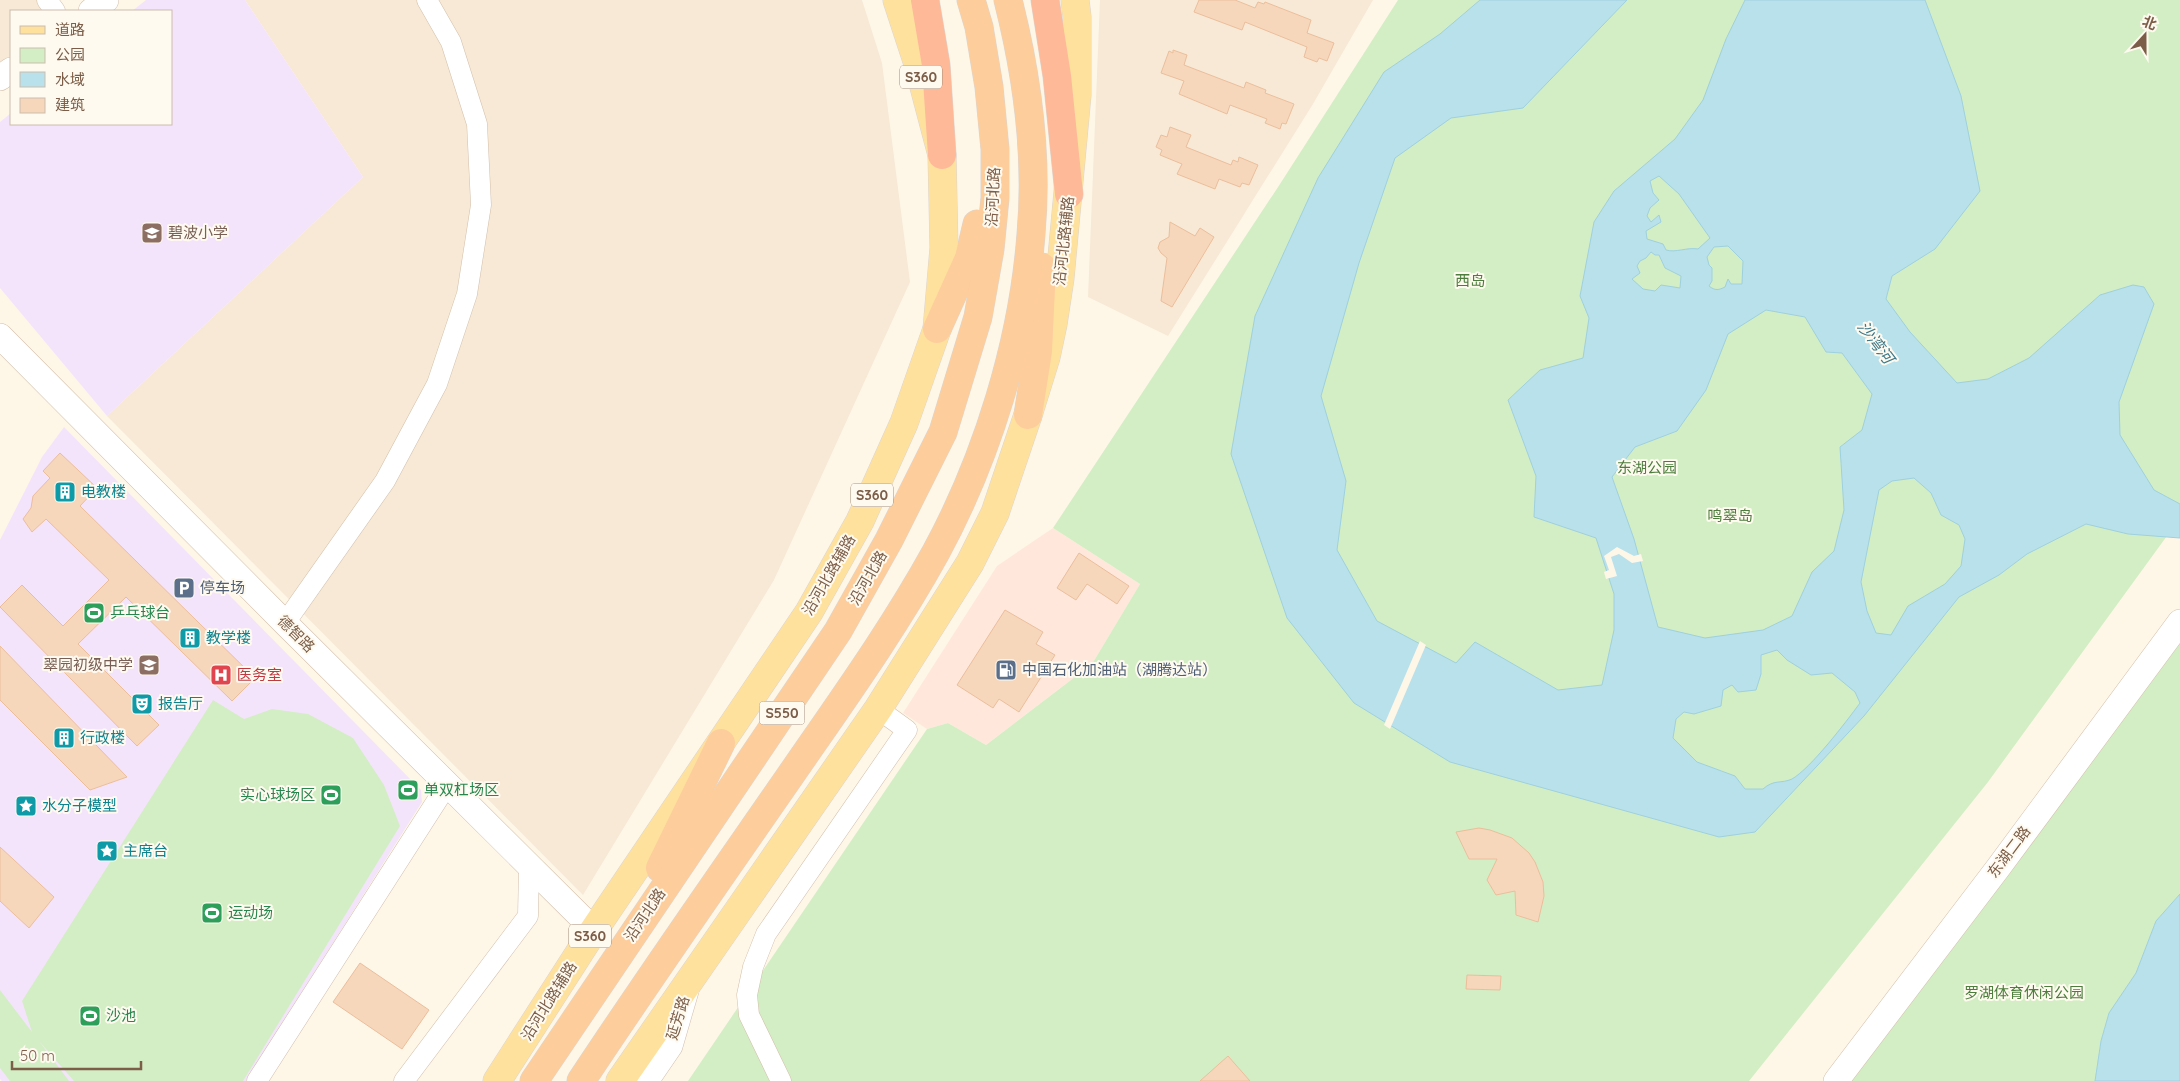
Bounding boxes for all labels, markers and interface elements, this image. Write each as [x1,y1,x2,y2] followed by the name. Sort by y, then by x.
[10,10,172,125] legend
[2120,10,2170,60] north arrow
[2140,12,2159,34] text: 北
[55,20,85,39] text: 道路
[55,45,85,64] text: 公园
[900,66,942,88] road number: S360
[55,70,85,89] text: 水域
[55,95,85,114] text: 建筑
[981,167,1004,227] street label: 沿河北路
[1049,195,1078,287] street label: 沿河北路辅路
[140,221,164,245] school or university icon: 碧波小学
[168,223,228,242] place label: 碧波小学
[1455,271,1485,290] park label: 西岛
[1854,317,1900,370] water label: 沙湾河
[1617,458,1677,477] park label: 东湖公园
[53,480,77,504] building icon: 电教楼
[81,482,126,501] place label: 电教楼
[851,484,893,506] road number: S360
[1707,506,1753,525] park label: 鸣翠岛
[798,531,859,618] street label: 沿河北路辅路
[844,547,891,608] street label: 沿河北路
[172,576,196,600] parking icon: 停车场
[200,578,245,597] place label: 停车场
[82,601,106,625] sports icon: 乒乓球台
[110,603,170,622] place label: 乒乓球台
[274,611,319,656] street label: 德智路
[178,626,202,650] building icon: 教学楼
[206,628,251,647] place label: 教学楼
[137,653,161,677] school or university icon: 翠园初级中学
[43,655,133,674] place label: 翠园初级中学
[994,658,1018,682] fuel station icon: 中国石化加油站（湖腾达站）
[1022,660,1217,679] place label: 中国石化加油站（湖腾达站）
[209,663,233,687] hospital icon: 医务室
[237,665,282,684] place label: 医务室
[130,692,154,716] theatre icon: 报告厅
[158,694,203,713] place label: 报告厅
[760,701,804,724] road number: S550
[52,726,76,750] building icon: 行政楼
[80,728,125,747] place label: 行政楼
[396,778,420,802] sports icon: 单双杠场区
[424,780,499,799] place label: 单双杠场区
[319,783,343,807] sports icon: 实心球场区
[240,785,315,804] place label: 实心球场区
[14,794,38,818] place icon: 水分子模型
[42,796,117,815] place label: 水分子模型
[1983,822,2034,881] street label: 东湖二路
[95,839,119,863] place icon: 主席台
[123,841,168,860] place label: 主席台
[620,885,669,945] street label: 沿河北路
[200,901,224,925] sports icon: 运动场
[228,903,273,922] place label: 运动场
[569,924,611,948] road number: S360
[517,958,580,1044] street label: 沿河北路辅路
[1964,983,2084,1002] park label: 罗湖体育休闲公园
[662,994,693,1042] street label: 延芳路
[78,1004,102,1028] sports icon: 沙池
[106,1006,136,1025] place label: 沙池
[12,1038,141,1070] scale bar
[20,1046,55,1065] text: 50 m

